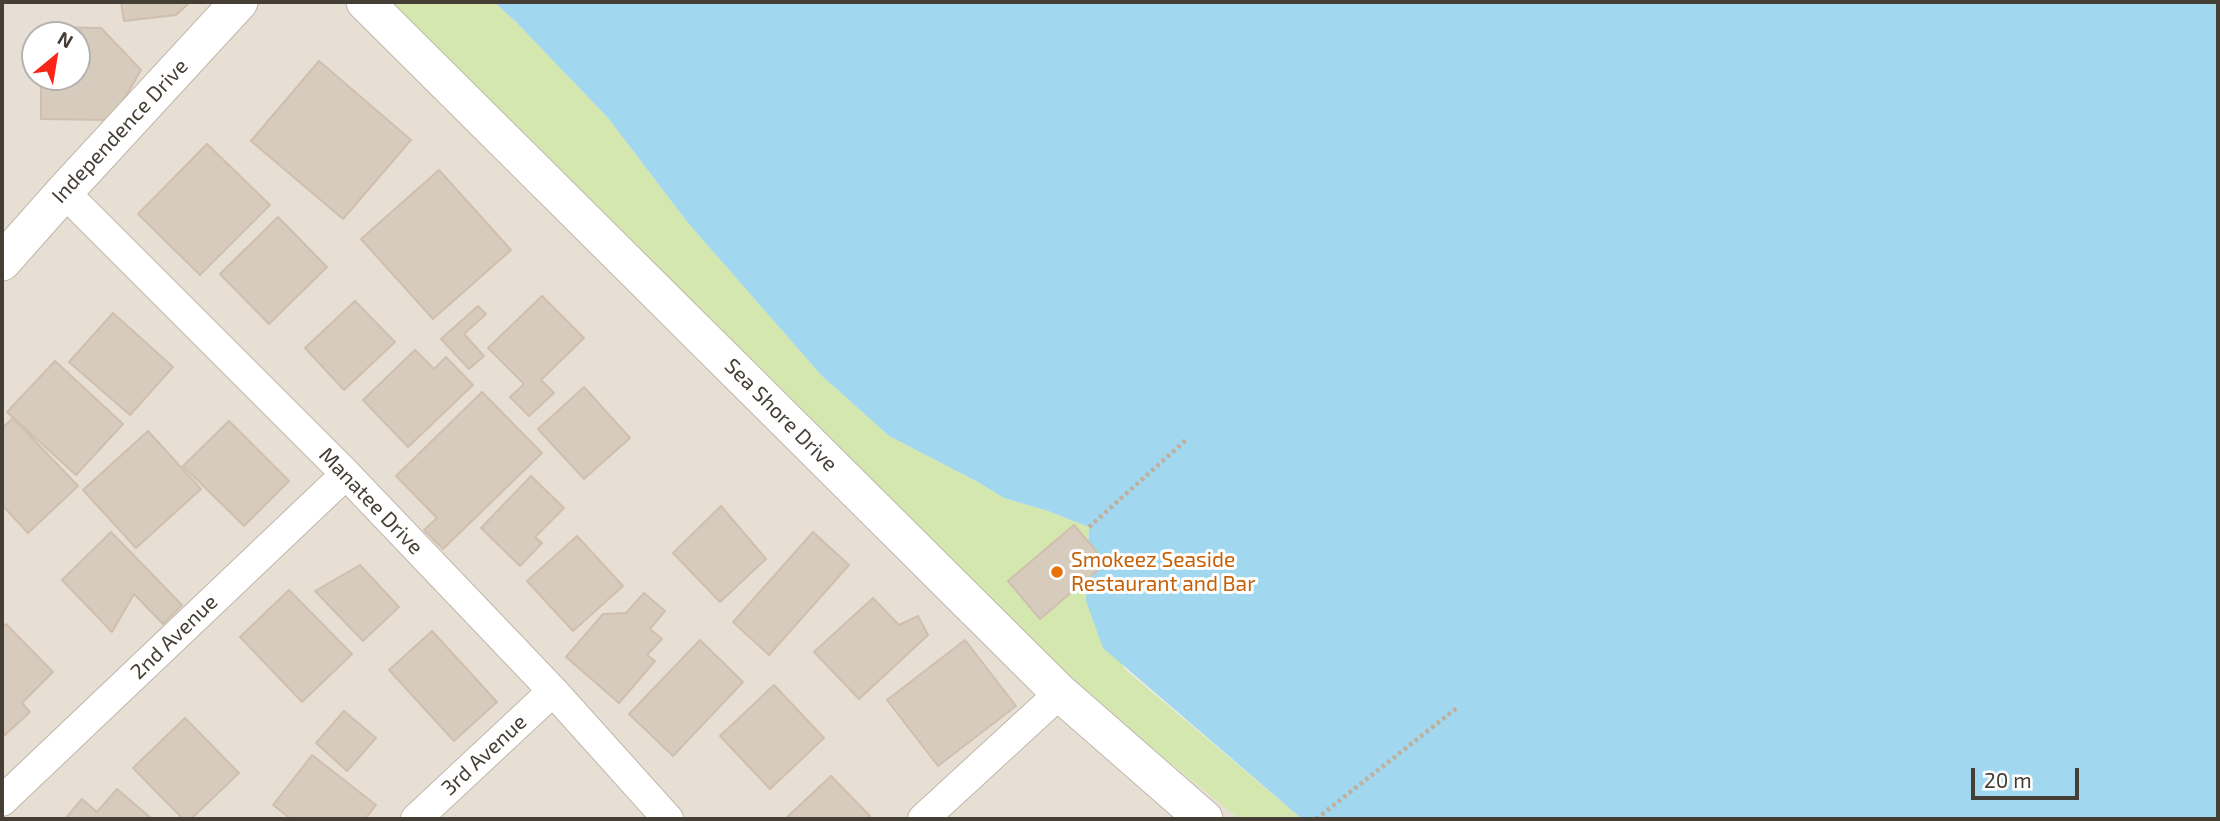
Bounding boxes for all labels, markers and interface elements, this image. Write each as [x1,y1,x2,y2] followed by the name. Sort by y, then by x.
[21,21,91,91] north arrow
[54,26,77,53] text: N
[47,54,193,208] street label: Independence Drive
[719,353,843,477] street label: Sea Shore Drive
[314,442,428,560] street label: Manatee Drive
[1071,547,1256,597] place label: Smokeez Seaside Restaurant and Bar
[1049,564,1065,580] marker: Smokeez Seaside Restaurant and Bar
[125,589,223,685] street label: 2nd Avenue
[436,709,532,801] street label: 3rd Avenue
[1975,754,2084,798] scale bar
[1984,767,2032,792] text: 20 m

